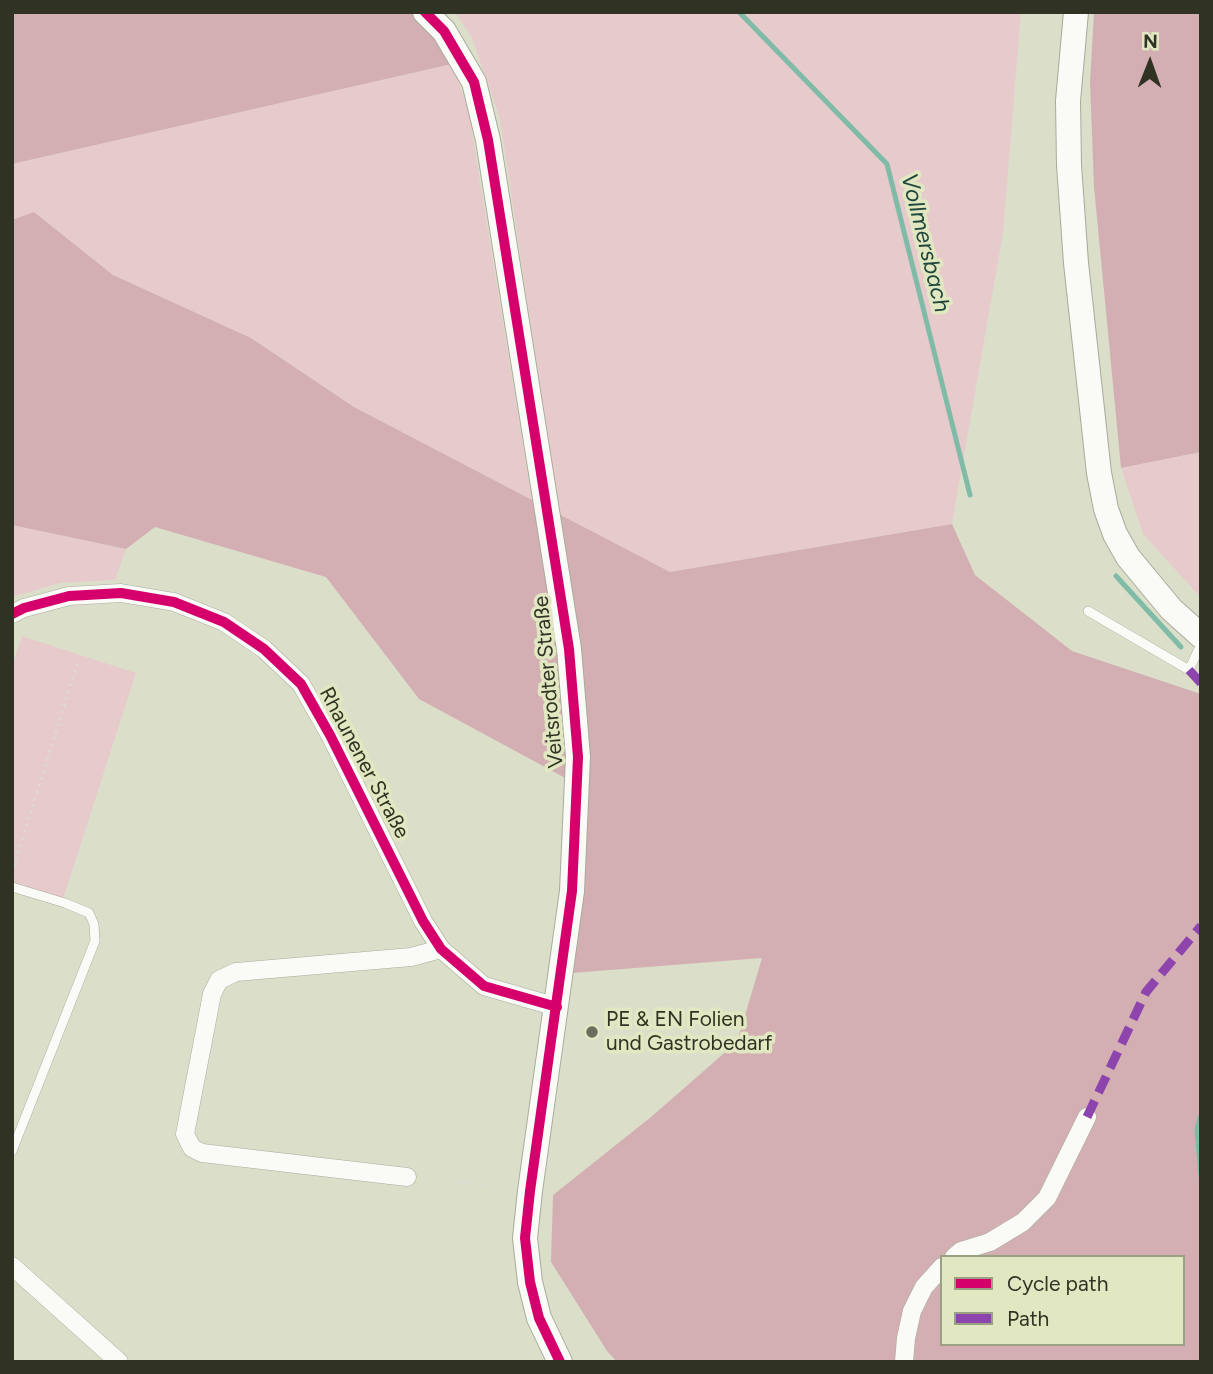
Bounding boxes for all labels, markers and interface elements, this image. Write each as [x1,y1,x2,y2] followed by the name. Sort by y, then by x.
[1115,28,1185,98] north arrow
[1143,30,1158,53] text: N
[894,171,956,315] water label: Vollmersbach
[529,595,569,769] street label: Veitsrodter Straße
[313,683,415,843] street label: Rhaunener Straße
[606,1007,772,1057] place label: PE & EN Folien und Gastrobedarf
[584,1024,600,1040] marker: PE & EN Folien und Gastrobedarf
[940,1255,1185,1346] legend
[1007,1271,1108,1296] text: Cycle path
[1007,1306,1049,1331] text: Path

